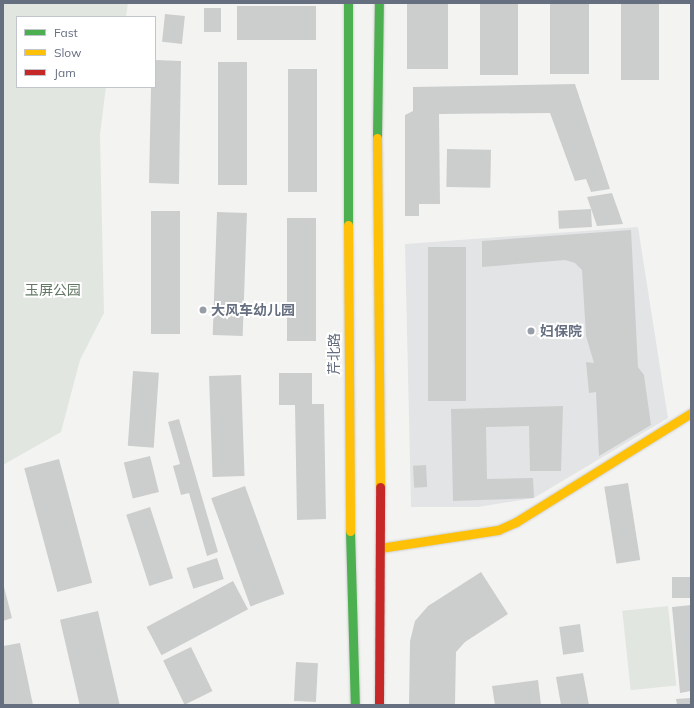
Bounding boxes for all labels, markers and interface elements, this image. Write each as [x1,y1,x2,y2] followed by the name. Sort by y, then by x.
[16,16,156,88] legend
[54,25,78,40] text: Fast
[54,45,82,60] text: Slow
[54,65,76,80] text: Jam
[25,282,81,298] park label: 玉屏公园
[211,302,295,318] place label: 大风车幼儿园
[198,305,208,315] marker: 大风车幼儿园
[540,323,582,339] place label: 妇保院
[525,325,537,337] marker: 妇保院
[326,333,342,375] street label: 芹北路

